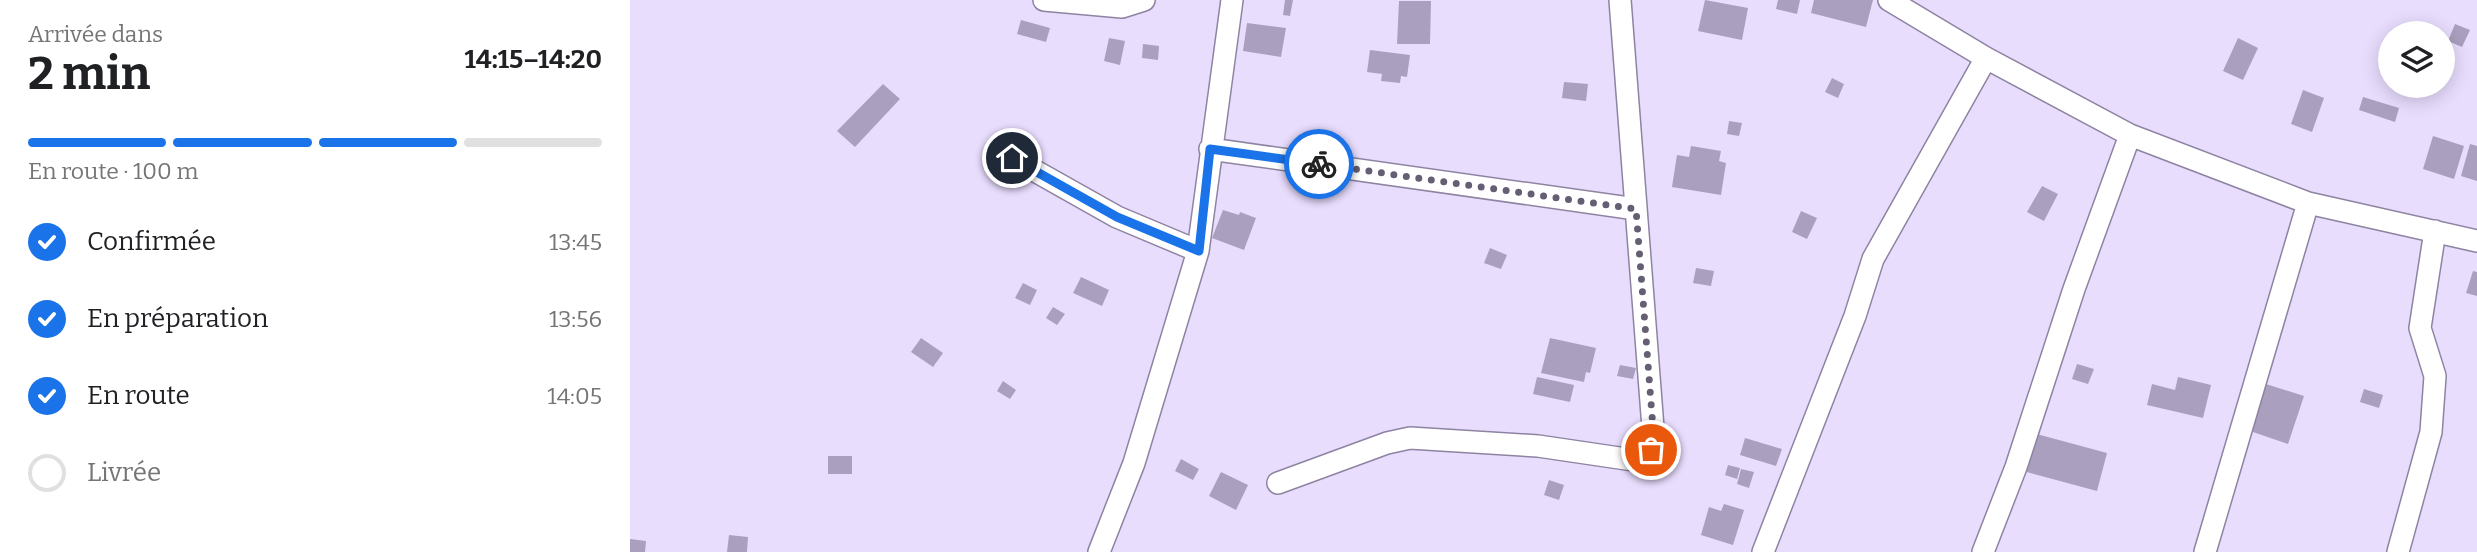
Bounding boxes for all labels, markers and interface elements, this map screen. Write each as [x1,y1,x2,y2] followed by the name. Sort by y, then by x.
[28,20,163,48] text: Arrivée dans
[2378,21,2455,98] map controls
[2378,21,2455,98] button: layers
[465,44,602,75] text: 14:15–14:20
[28,46,150,101] text: 2 min
[982,128,1042,188] pin
[1284,129,1354,199] courier
[993,139,1031,177] icon: home
[1300,145,1338,183] icon: bike
[28,157,198,185] text: En route · 100 m
[28,223,66,261] icon: check
[87,226,216,257] text: Confirmée
[549,228,602,256] text: 13:45
[28,300,66,338] icon: check
[87,303,268,334] text: En préparation
[549,305,602,333] text: 13:56
[28,377,66,415] icon: check
[87,380,190,411] text: En route
[547,382,602,410] text: 14:05
[1621,420,1681,480] pin
[1632,431,1670,469] icon: bag
[87,457,161,488] text: Livrée

